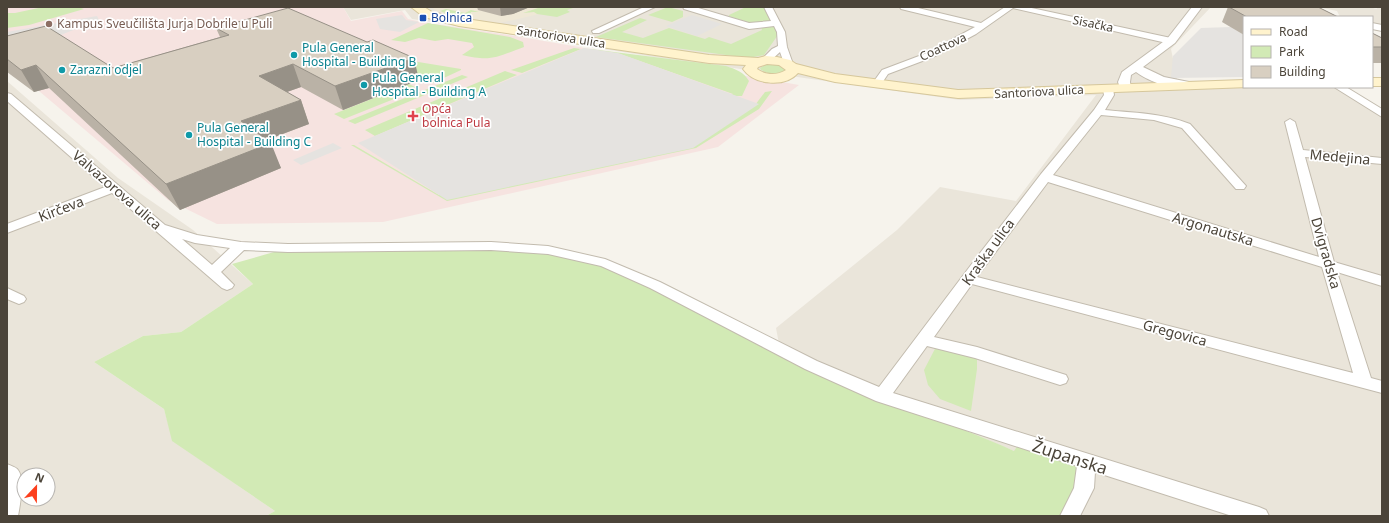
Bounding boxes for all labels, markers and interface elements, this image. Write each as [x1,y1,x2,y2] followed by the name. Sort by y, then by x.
[431,9,472,26] place label: Bolnica
[1071,11,1115,36] street label: Sisačka
[418,13,428,23] marker: Bolnica
[57,15,272,32] place label: Kampus Sveučilišta Jurja Dobrile u Puli
[1243,16,1373,88] legend
[44,19,54,29] marker: Kampus Sveučilišta Jurja Dobrile u Puli
[516,21,607,52] street label: Santoriova ulica
[1279,23,1308,40] text: Road
[916,28,969,65] street label: Coattova
[302,39,416,70] place label: Pula General Hospital - Building B
[1279,43,1305,60] text: Park
[289,50,299,60] marker: Pula General Hospital - Building B
[70,61,142,78] place label: Zarazni odjel
[1279,63,1326,80] text: Building
[57,65,67,75] marker: Zarazni odjel
[372,69,486,100] place label: Pula General Hospital - Building A
[359,80,369,90] marker: Pula General Hospital - Building A
[994,81,1084,102] street label: Santoriova ulica
[422,100,490,131] place label: Opća bolnica Pula
[407,110,419,122] marker: Opća bolnica Pula
[197,119,311,150] place label: Pula General Hospital - Building C
[184,130,194,140] marker: Pula General Hospital - Building C
[1309,144,1371,169] street label: Medejina
[69,146,166,234] street label: Valvazorova ulica
[35,191,86,226] street label: Kirčeva
[1170,207,1256,250] street label: Argonautska
[957,215,1018,289] street label: Kraška ulica
[1307,215,1346,291] street label: Dvigradska
[1141,315,1209,350] street label: Gregovica
[1030,434,1111,479] street label: Županska
[16,467,56,507] north arrow
[33,469,47,486] text: N

